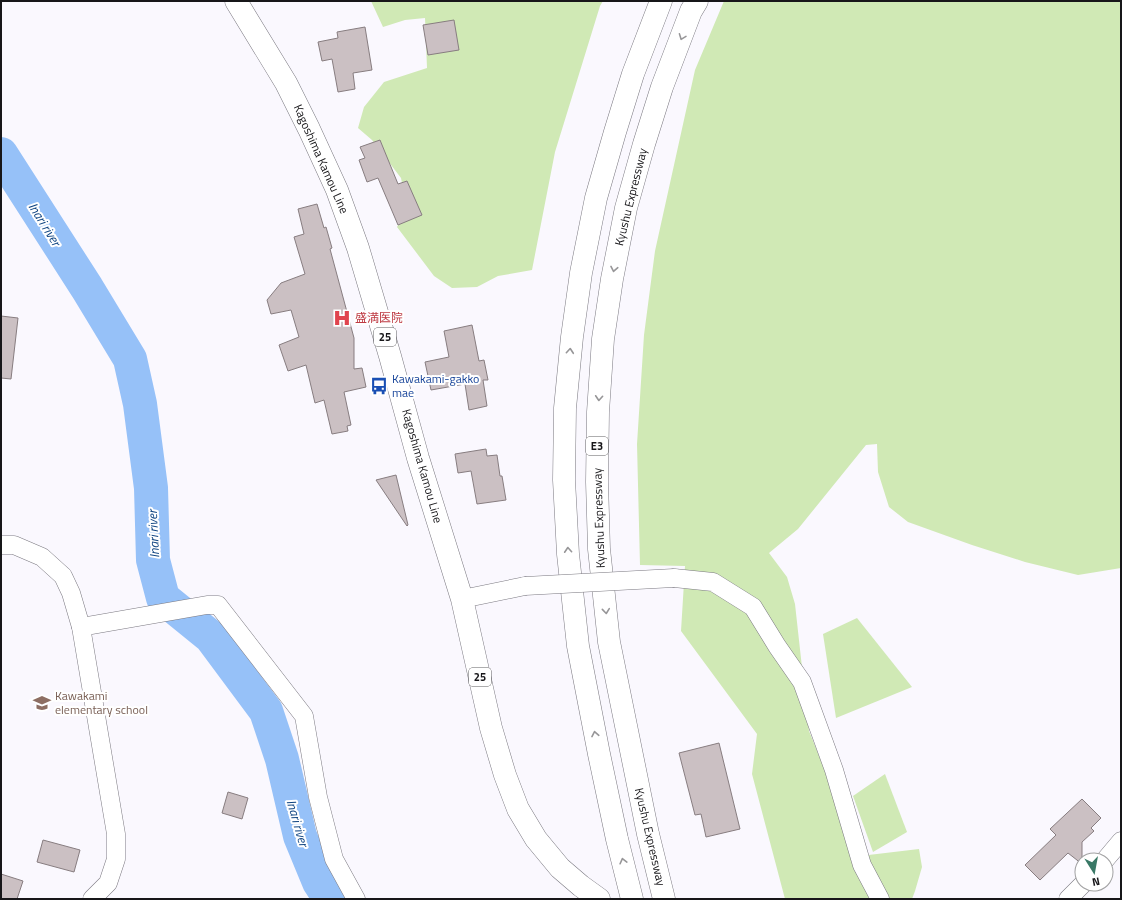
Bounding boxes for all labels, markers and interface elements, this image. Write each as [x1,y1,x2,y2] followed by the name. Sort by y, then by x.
[678,33,686,40] one-way arrow
[289,101,354,216] street label: Kagoshima Kamou Line
[609,146,652,248] street label: Kyushu Expressway
[24,198,67,251] water label: Inari river
[610,266,619,272] one-way arrow
[332,308,352,328] hospital icon: 盛満医院
[355,308,403,327] place label: 盛満医院
[374,328,396,346] road number: 25
[566,348,575,354] one-way arrow
[392,369,479,402] place label: Kawakami-gakko mae
[369,376,389,396] bus stop icon: Kawakami-gakko mae
[594,395,603,401] one-way arrow
[397,407,448,525] street label: Kagoshima Kamou Line
[586,437,608,455] road number: E3
[587,467,610,568] street label: Kyushu Expressway
[142,507,164,559] water label: Inari river
[564,547,573,553] one-way arrow
[601,608,610,614] one-way arrow
[469,668,491,686] road number: 25
[55,686,148,719] place label: Kawakami elementary school
[32,693,52,713] school or university icon: Kawakami elementary school
[591,731,600,737] one-way arrow
[630,786,671,888] street label: Kyushu Expressway
[282,797,315,851] water label: Inari river
[1074,852,1114,892] north arrow
[619,858,628,865] one-way arrow
[1091,873,1101,890] text: N

